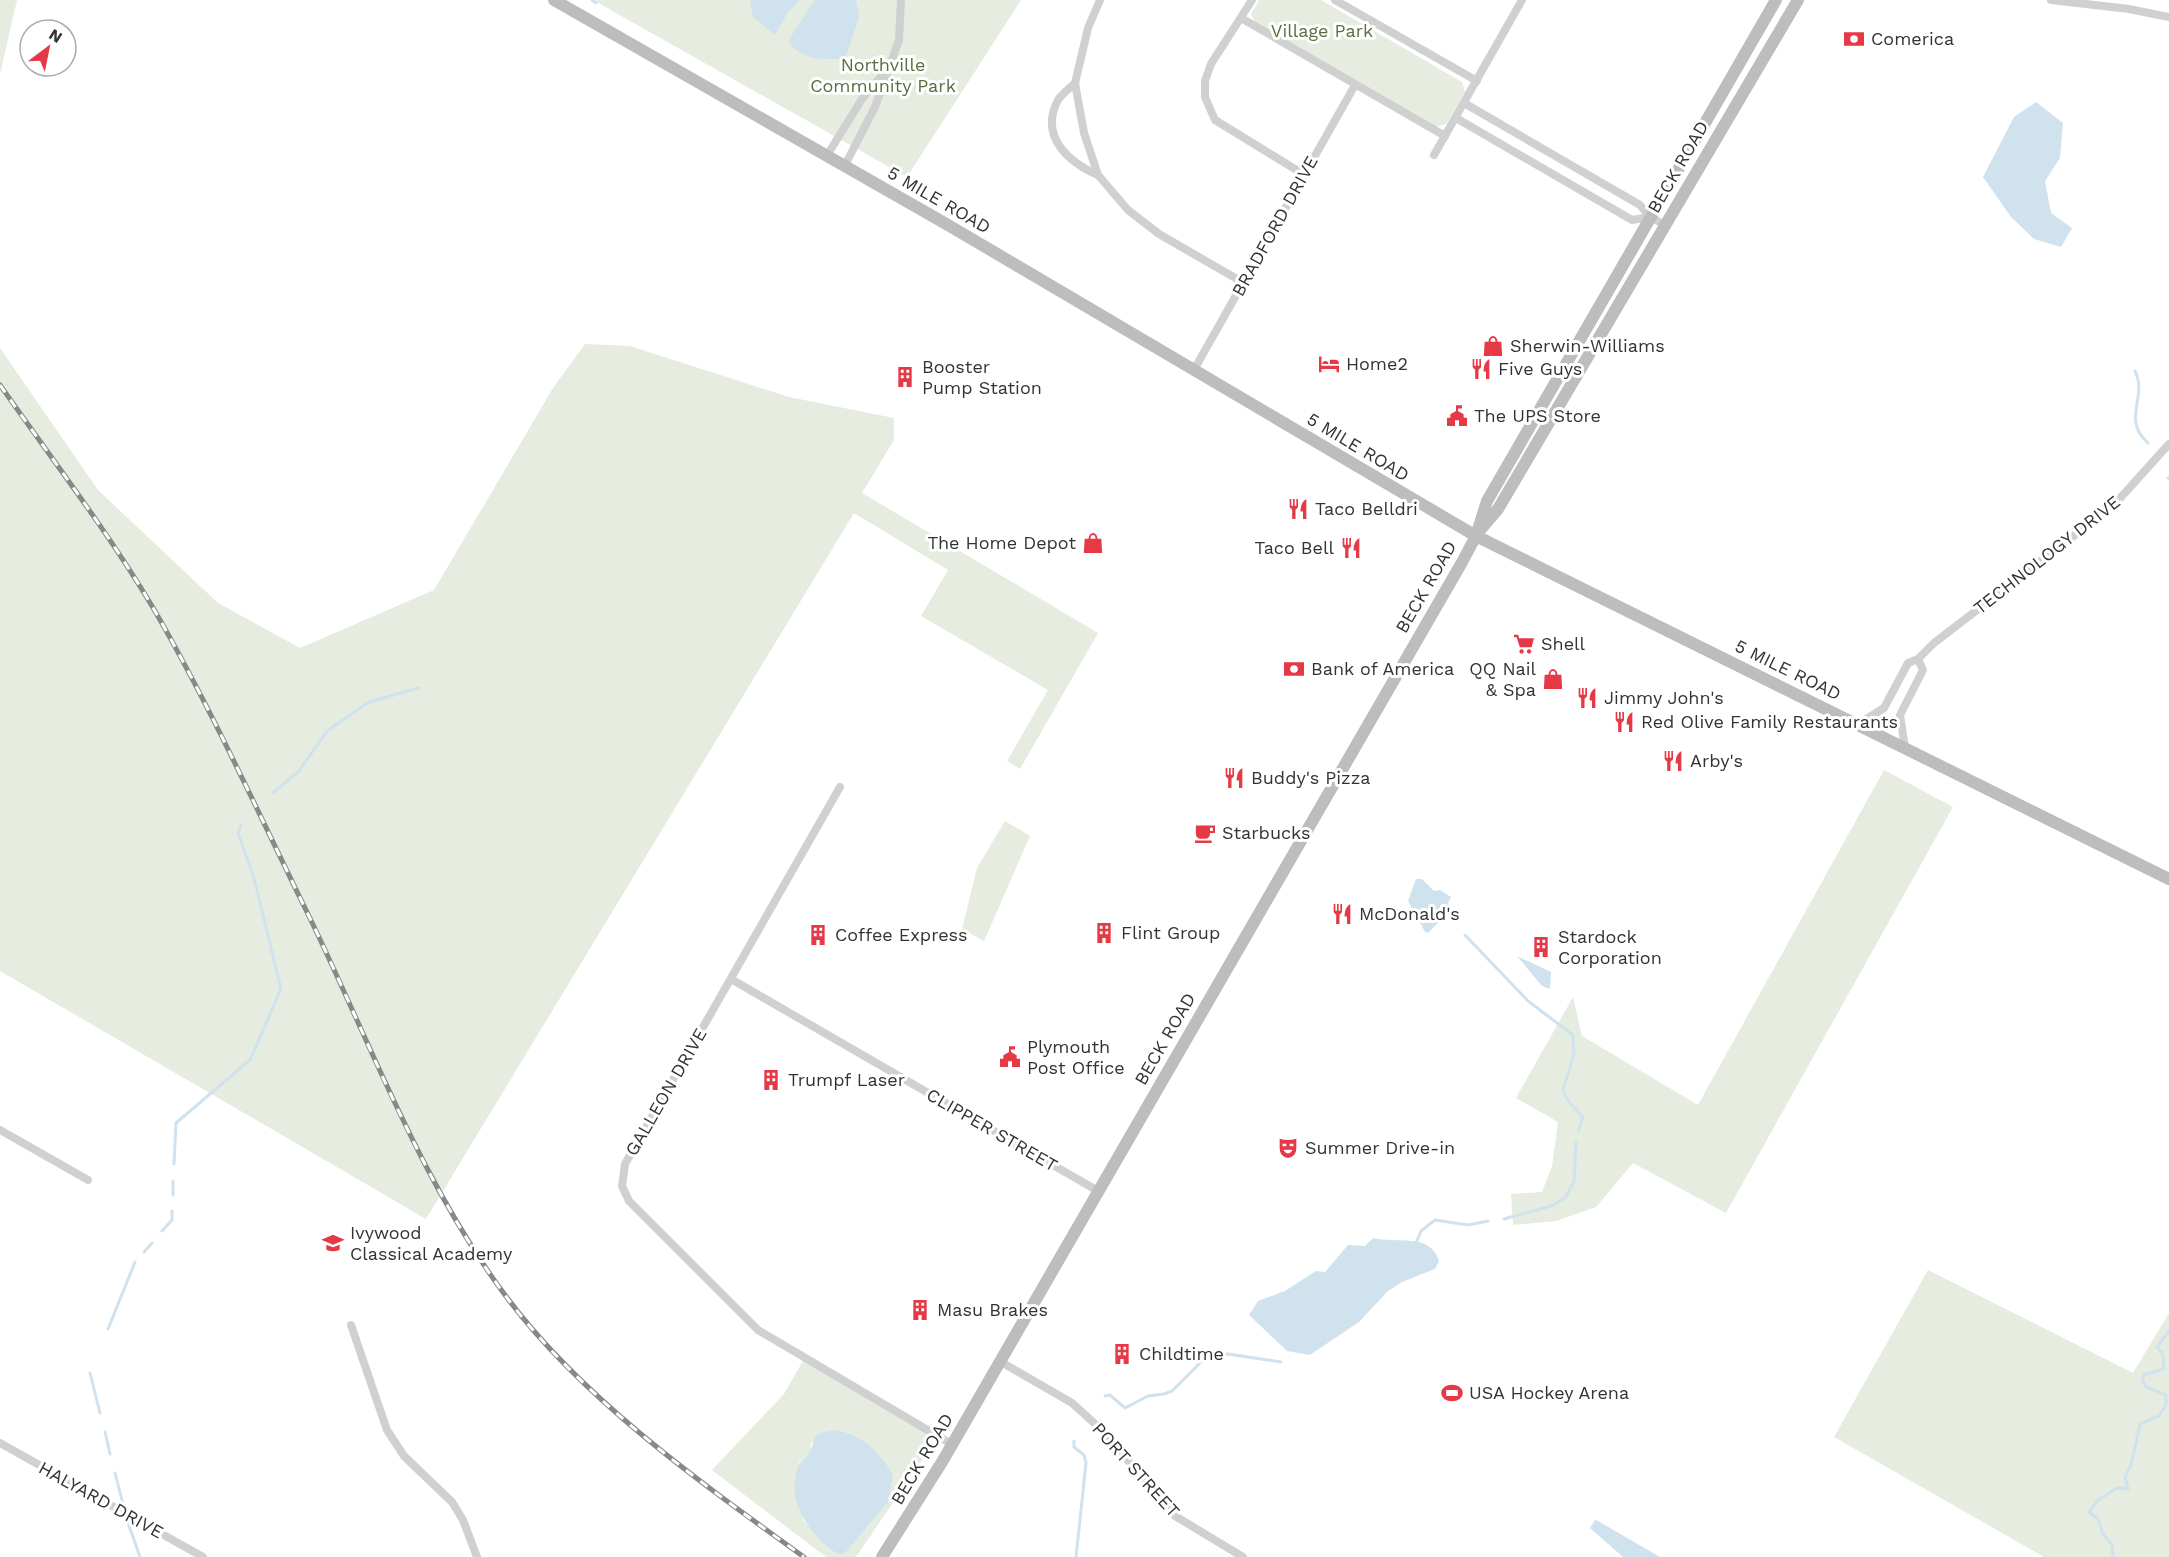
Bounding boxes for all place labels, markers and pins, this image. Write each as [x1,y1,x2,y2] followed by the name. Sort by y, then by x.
[1842,27,1866,51] bank icon: Comerica
[1871,28,1954,49] place label: Comerica
[1481,334,1505,358] shop icon: Sherwin-Williams
[1510,335,1665,356] place label: Sherwin-Williams
[1317,352,1341,376] hotel icon: Home2
[1346,353,1408,374] place label: Home2
[922,356,1042,398] place label: Booster Pump Station
[1469,357,1493,381] restaurant icon: Five Guys
[1498,358,1582,379] place label: Five Guys
[893,365,917,389] building icon: Booster Pump Station
[1445,404,1469,428] public building icon: The UPS Store
[1474,405,1601,426] place label: The UPS Store
[1286,497,1310,521] restaurant icon: Taco Belldri
[1315,498,1418,519] place label: Taco Belldri
[1081,531,1105,555] shop icon: The Home Depot
[927,532,1076,553] place label: The Home Depot
[1339,536,1363,560] restaurant icon: Taco Bell
[1255,537,1334,558] place label: Taco Bell
[1512,632,1536,656] supermarket icon: Shell
[1541,633,1586,654] place label: Shell
[1282,657,1306,681] bank icon: Bank of America
[1311,658,1454,679] place label: Bank of America
[1469,658,1536,700] place label: QQ Nail & Spa
[1541,667,1565,691] shop icon: QQ Nail & Spa
[1575,686,1599,710] restaurant icon: Jimmy John's
[1604,687,1724,708] place label: Jimmy John's
[1612,710,1636,734] restaurant icon: Red Olive Family Restaurants
[1641,711,1898,732] place label: Red Olive Family Restaurants
[1661,749,1685,773] restaurant icon: Arby's
[1690,750,1743,771] place label: Arby's
[1222,766,1246,790] restaurant icon: Buddy's Pizza
[1251,767,1371,788] place label: Buddy's Pizza
[1193,821,1217,845] cafe icon: Starbucks
[1222,822,1311,843] place label: Starbucks
[1330,902,1354,926] restaurant icon: McDonald's
[1359,903,1460,924] place label: McDonald's
[1092,921,1116,945] building icon: Flint Group
[1121,922,1220,943] place label: Flint Group
[806,923,830,947] building icon: Coffee Express
[835,924,968,945] place label: Coffee Express
[1558,926,1662,968] place label: Stardock Corporation
[1529,935,1553,959] building icon: Stardock Corporation
[1027,1036,1125,1078] place label: Plymouth Post Office
[998,1045,1022,1069] public building icon: Plymouth Post Office
[759,1068,783,1092] building icon: Trumpf Laser
[788,1069,905,1090] place label: Trumpf Laser
[1276,1136,1300,1160] theatre icon: Summer Drive-in
[1305,1137,1455,1158] place label: Summer Drive-in
[350,1222,513,1264] place label: Ivywood Classical Academy
[321,1231,345,1255] school or university icon: Ivywood Classical Academy
[908,1298,932,1322] building icon: Masu Brakes
[937,1299,1048,1320] place label: Masu Brakes
[1110,1342,1134,1366] building icon: Childtime
[1139,1343,1224,1364] place label: Childtime
[1440,1381,1464,1405] sports icon: USA Hockey Arena
[1469,1382,1629,1403] place label: USA Hockey Arena

